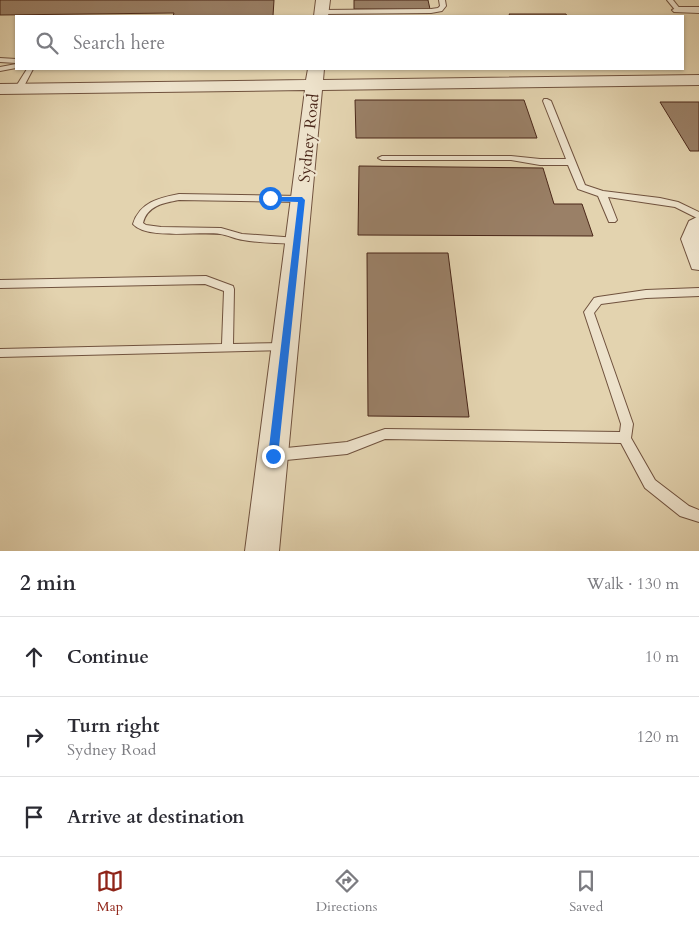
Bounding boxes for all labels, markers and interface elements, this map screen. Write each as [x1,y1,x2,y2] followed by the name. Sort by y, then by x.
[15,15,684,70] search box
[33,29,61,57] icon: search
[73,30,165,56] text: Search here
[293,92,325,184] street label: Sydney Road
[259,187,282,210] route start
[262,445,285,468] route end
[20,569,76,598] text: 2 min
[587,573,679,595] text: Walk · 130 m
[20,643,48,671] icon: ahead
[67,644,149,670] text: Continue
[645,646,679,668] text: 10 m
[67,713,159,739] text: Turn right
[20,723,48,751] icon: right
[637,726,679,748] text: 120 m
[67,739,156,761] text: Sydney Road
[20,803,48,831] icon: arrive
[67,804,244,830] text: Arrive at destination
[96,867,124,916] tab: Map
[316,867,377,916] tab: Directions
[569,867,603,916] tab: Saved

